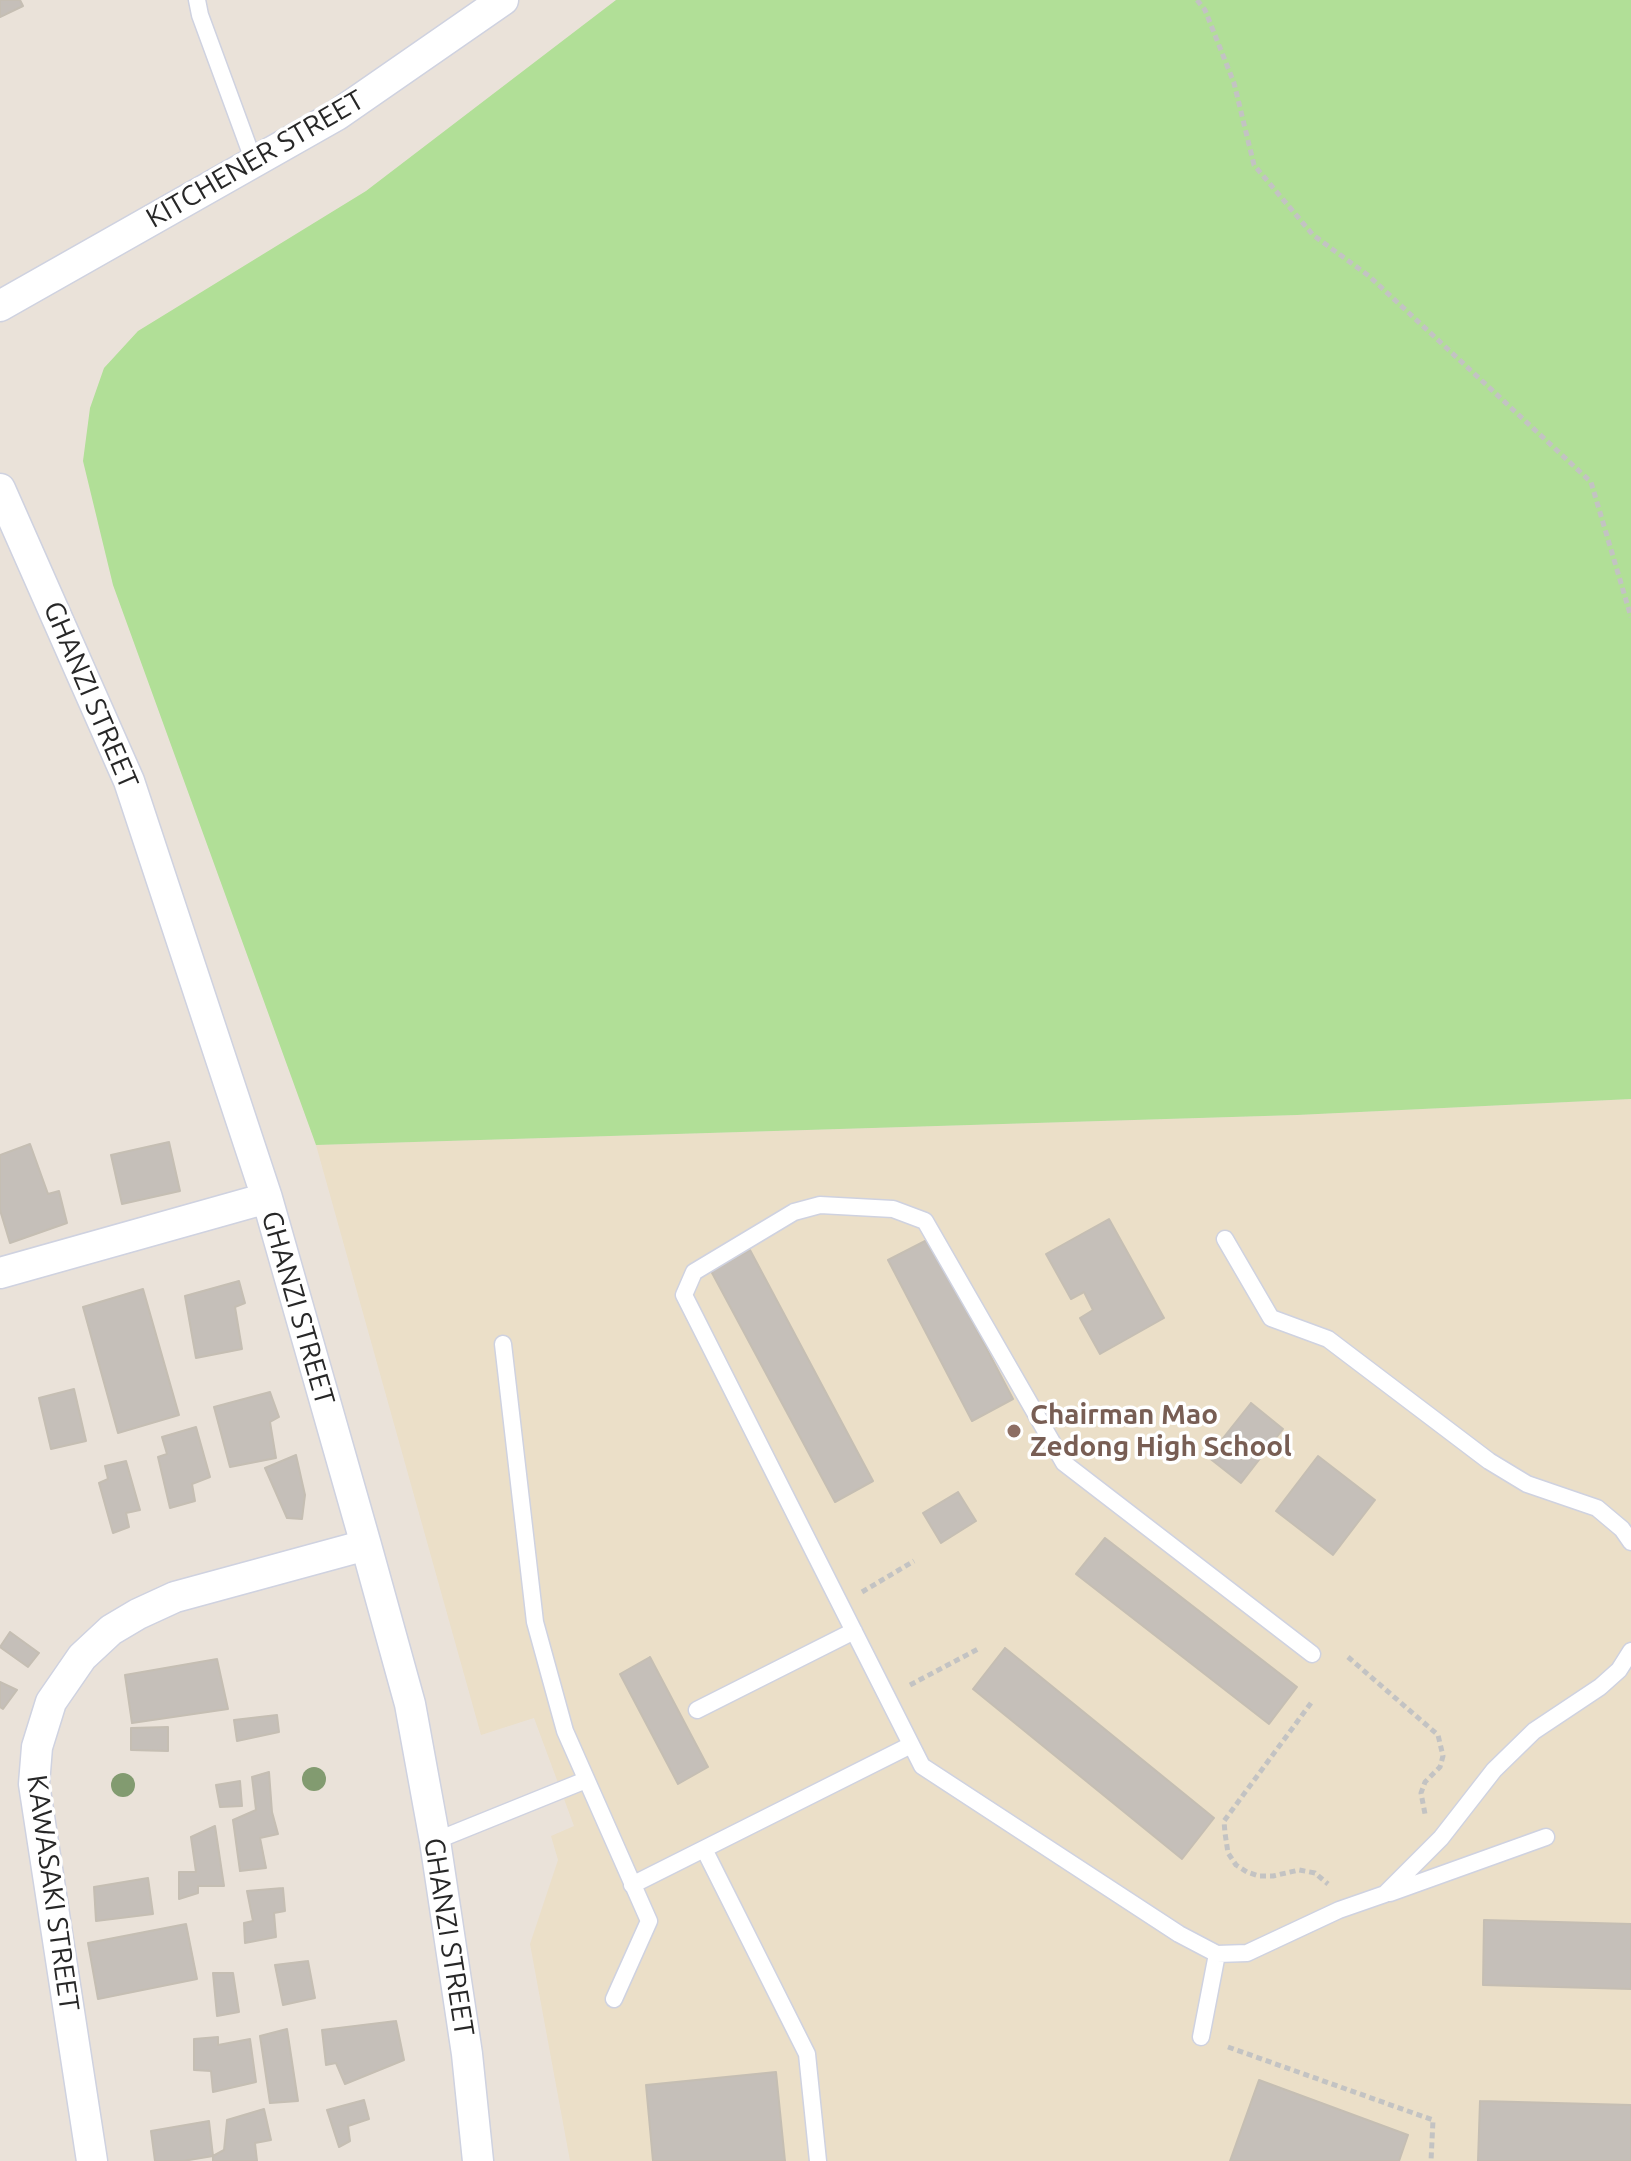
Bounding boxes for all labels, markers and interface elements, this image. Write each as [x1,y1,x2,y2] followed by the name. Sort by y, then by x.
[140,83,370,235] street label: KITCHENER STREET
[36,596,146,794] street label: GHANZI STREET
[254,1207,342,1409] street label: GHANZI STREET
[1030,1398,1292,1464] place label: Chairman Mao Zedong High School
[1005,1422,1023,1440] marker: Chairman Mao Zedong High School
[20,1773,86,2013] street label: KAWASAKI STREET
[417,1835,481,2039] street label: GHANZI STREET

